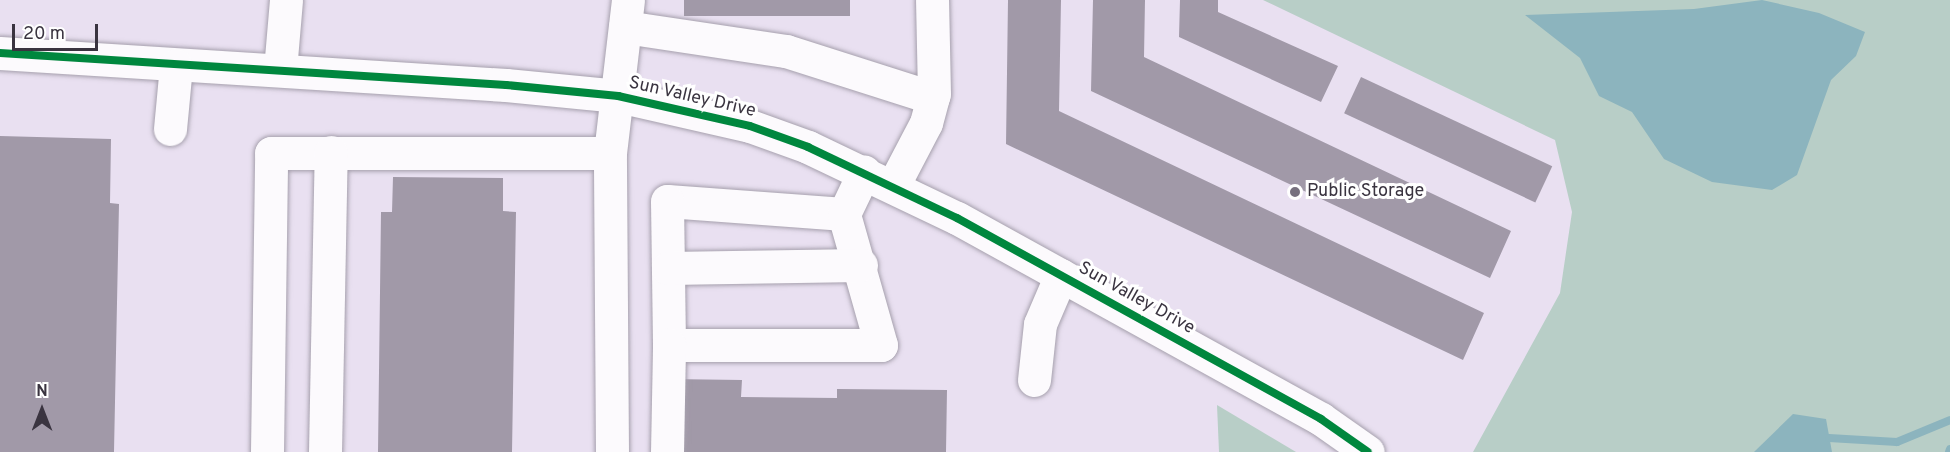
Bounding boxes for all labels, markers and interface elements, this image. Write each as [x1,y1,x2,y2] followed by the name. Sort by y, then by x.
[15,12,100,50] scale bar
[23,23,65,46] text: 20 m
[626,73,758,123] street label: Sun Valley Drive
[1307,181,1424,203] place label: Public Storage
[1288,185,1302,199] marker: Public Storage
[1074,258,1198,340] street label: Sun Valley Drive
[12,380,72,440] north arrow
[36,382,48,402] text: N

